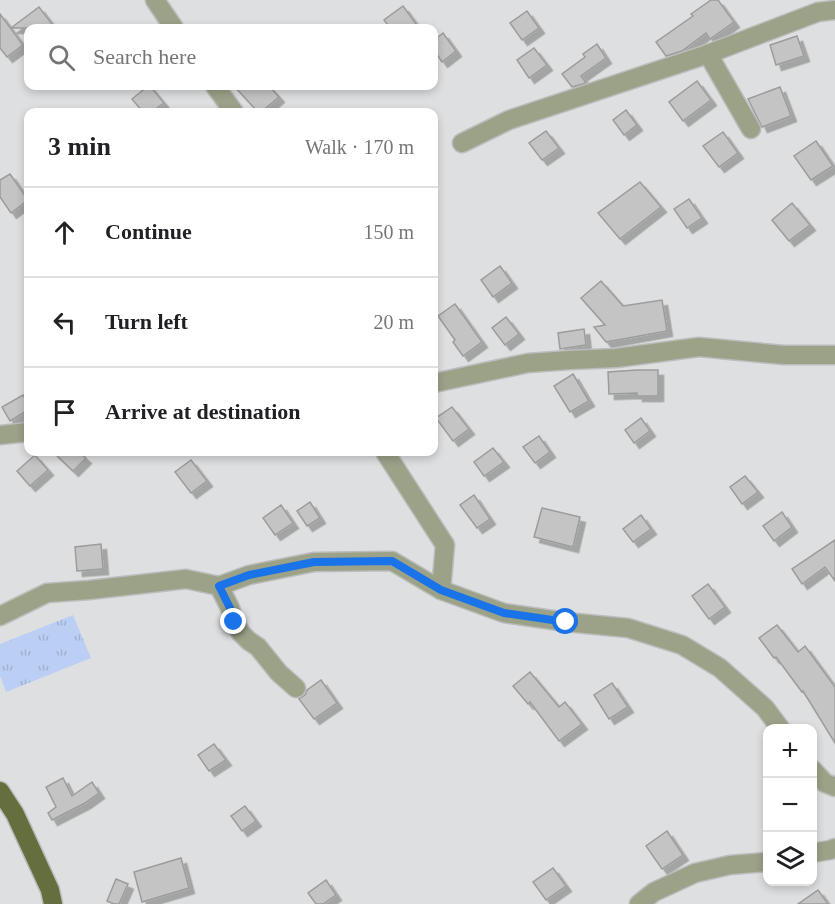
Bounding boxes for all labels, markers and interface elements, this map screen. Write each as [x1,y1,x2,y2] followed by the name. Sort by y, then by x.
[24,24,438,90] search box
[45,41,78,74] icon: search
[93,44,196,69] text: Search here
[48,132,111,161] text: 3 min
[305,136,414,158] text: Walk · 170 m
[48,216,81,249] icon: ahead
[105,219,192,244] text: Continue
[363,221,414,243] text: 150 m
[48,306,81,339] icon: left
[105,309,188,334] text: Turn left
[373,311,414,333] text: 20 m
[48,396,81,429] icon: arrive
[105,399,301,424] text: Arrive at destination
[220,608,246,634] route end
[552,608,578,634] route start
[763,724,817,886] map controls
[763,724,817,778] button: +
[763,778,817,832] button: −
[763,832,817,886] button: layers

